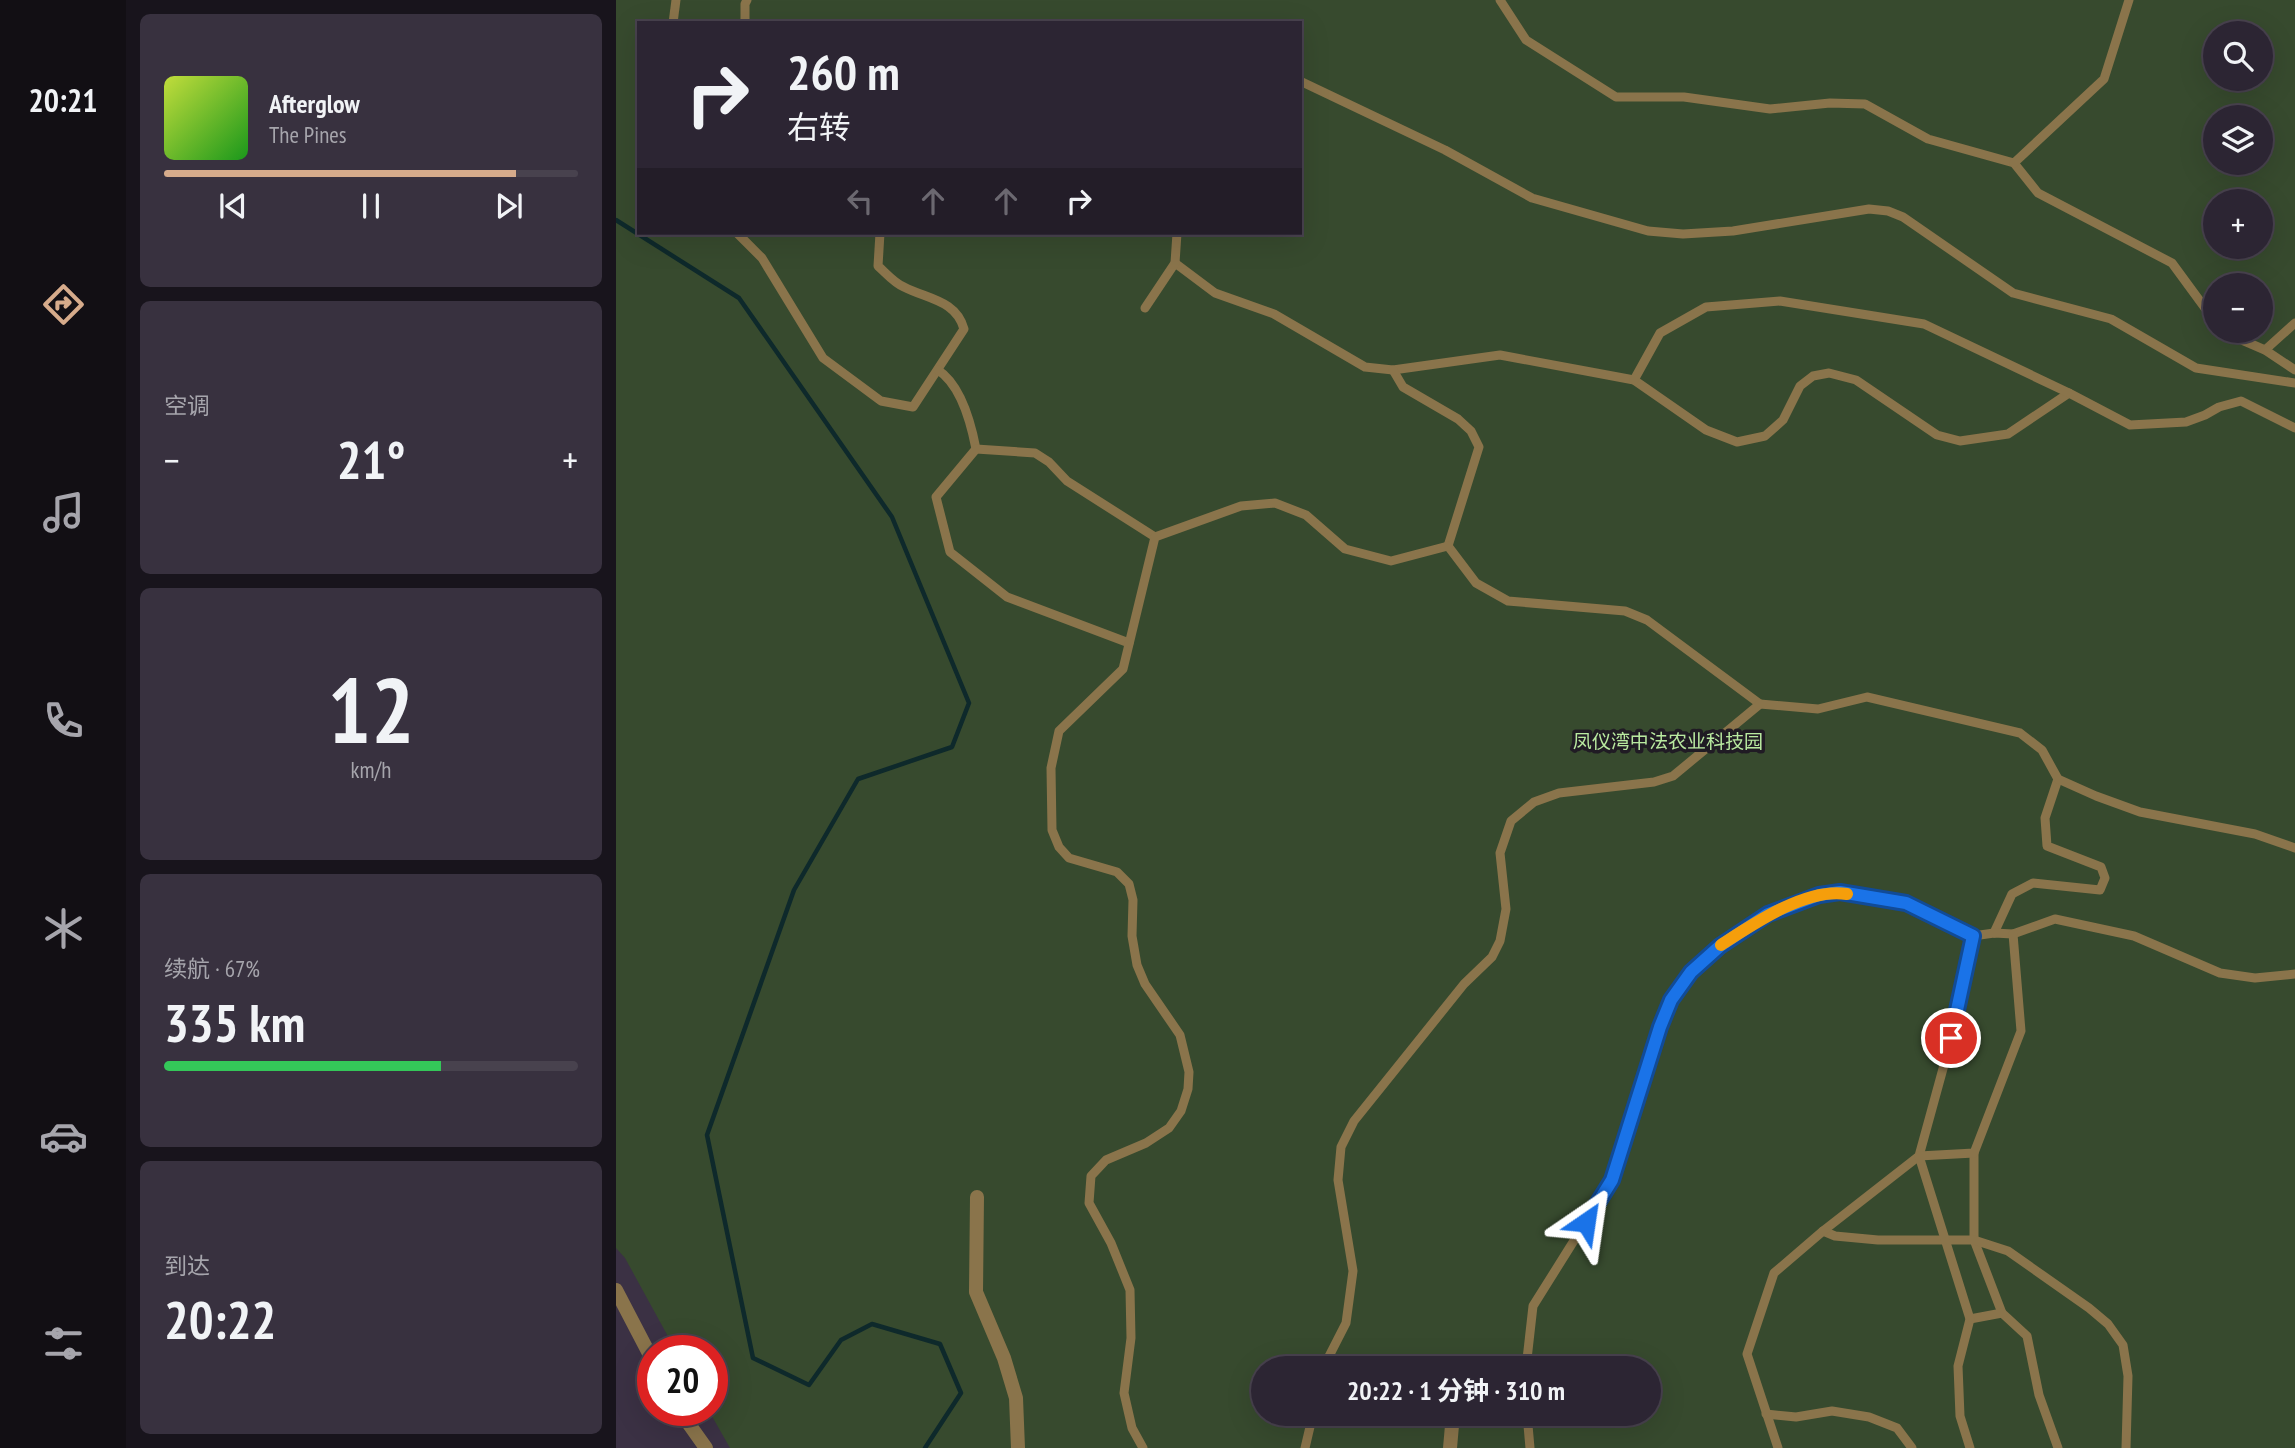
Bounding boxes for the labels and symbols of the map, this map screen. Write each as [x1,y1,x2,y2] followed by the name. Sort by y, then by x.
[1573,729,1763,753] park label: 凤仪湾中法农业科技园
[1921,1008,1981,1068] pin
[1549,1185,1623,1259] position arrow
[637,1335,728,1426] speed limit sign: 20

